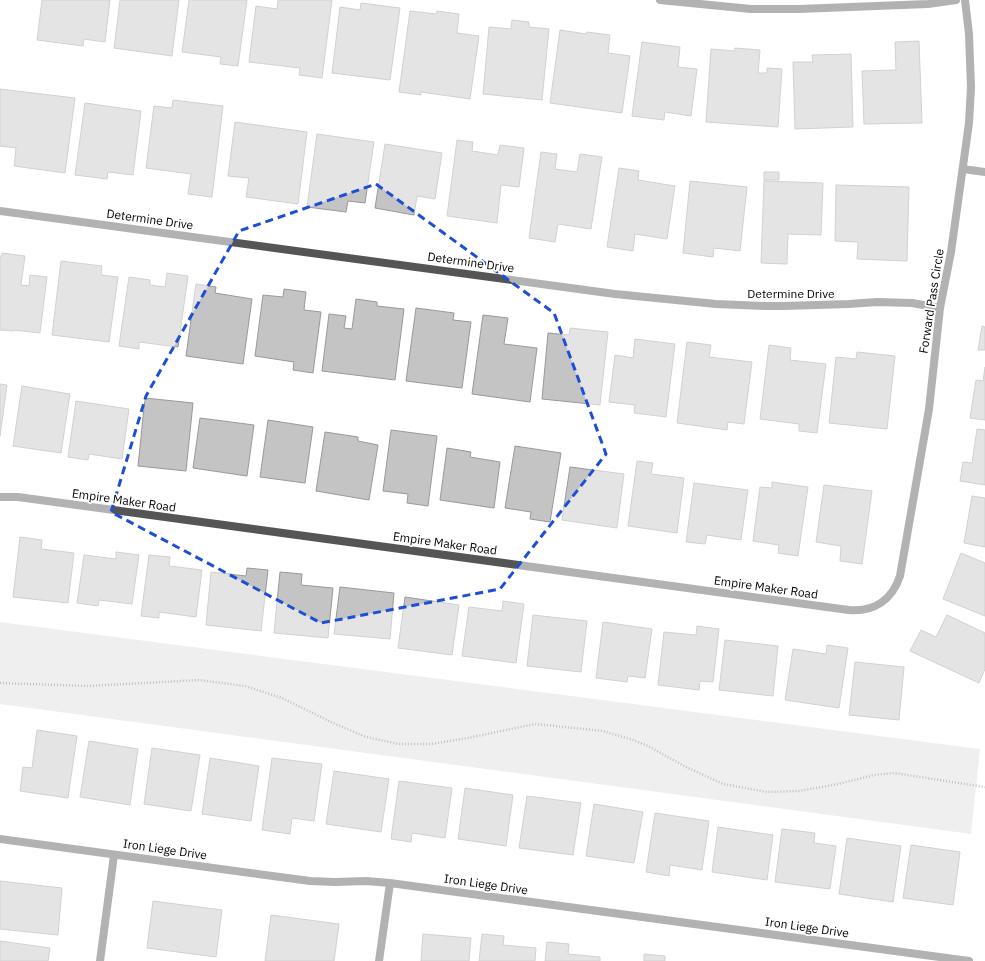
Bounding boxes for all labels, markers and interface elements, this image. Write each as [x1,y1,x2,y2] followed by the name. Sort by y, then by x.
[106,205,195,233] street label: Determine Drive
[915,247,947,354] street label: Forward Pass Circle
[427,248,516,276] street label: Determine Drive
[747,286,835,301] street label: Determine Drive
[71,485,177,515] street label: Empire Maker Road
[392,528,498,558] street label: Empire Maker Road
[713,572,819,602] street label: Empire Maker Road
[122,836,208,862] street label: Iron Liege Drive
[443,871,529,897] street label: Iron Liege Drive
[764,914,850,940] street label: Iron Liege Drive

